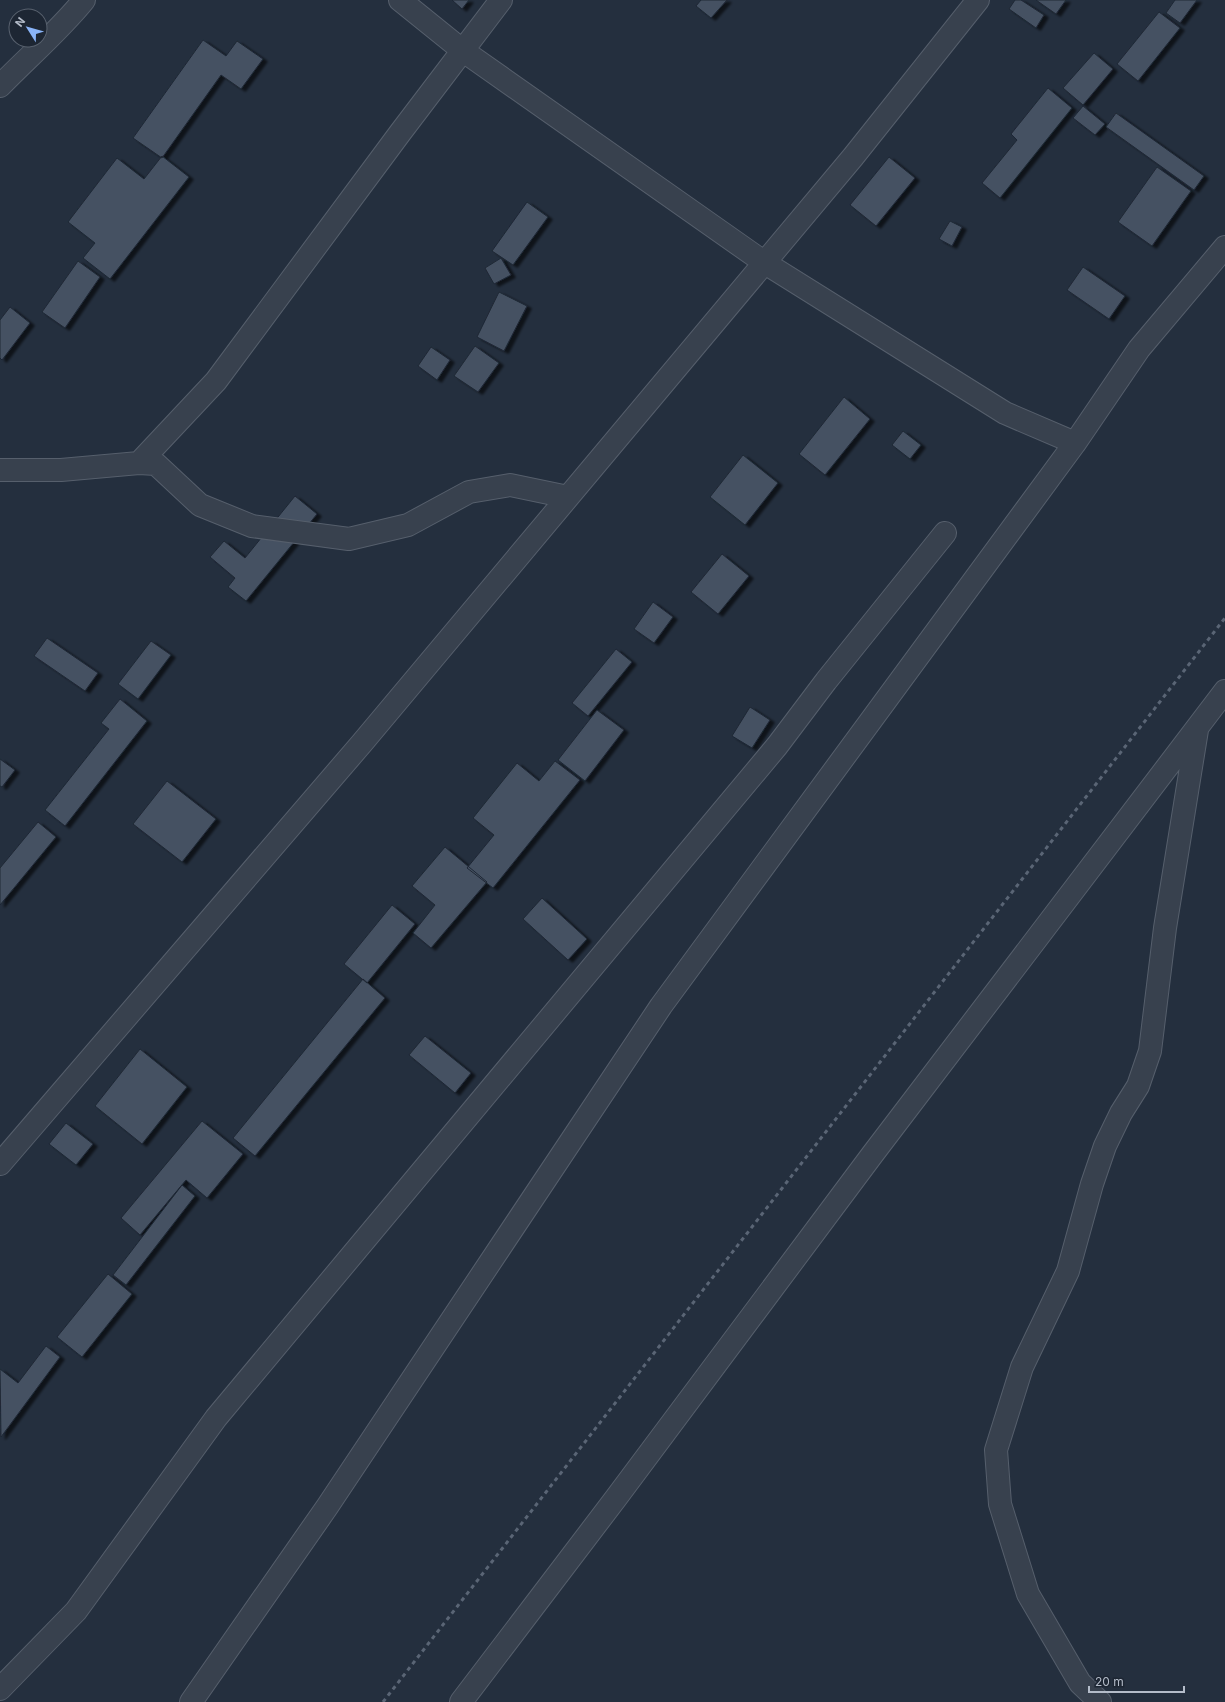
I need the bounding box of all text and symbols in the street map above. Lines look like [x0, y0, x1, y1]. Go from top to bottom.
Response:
north arrow [8, 8, 48, 48]
text: N [12, 14, 28, 30]
scale bar [1089, 1668, 1184, 1694]
text: 20 m [1095, 1674, 1124, 1689]

